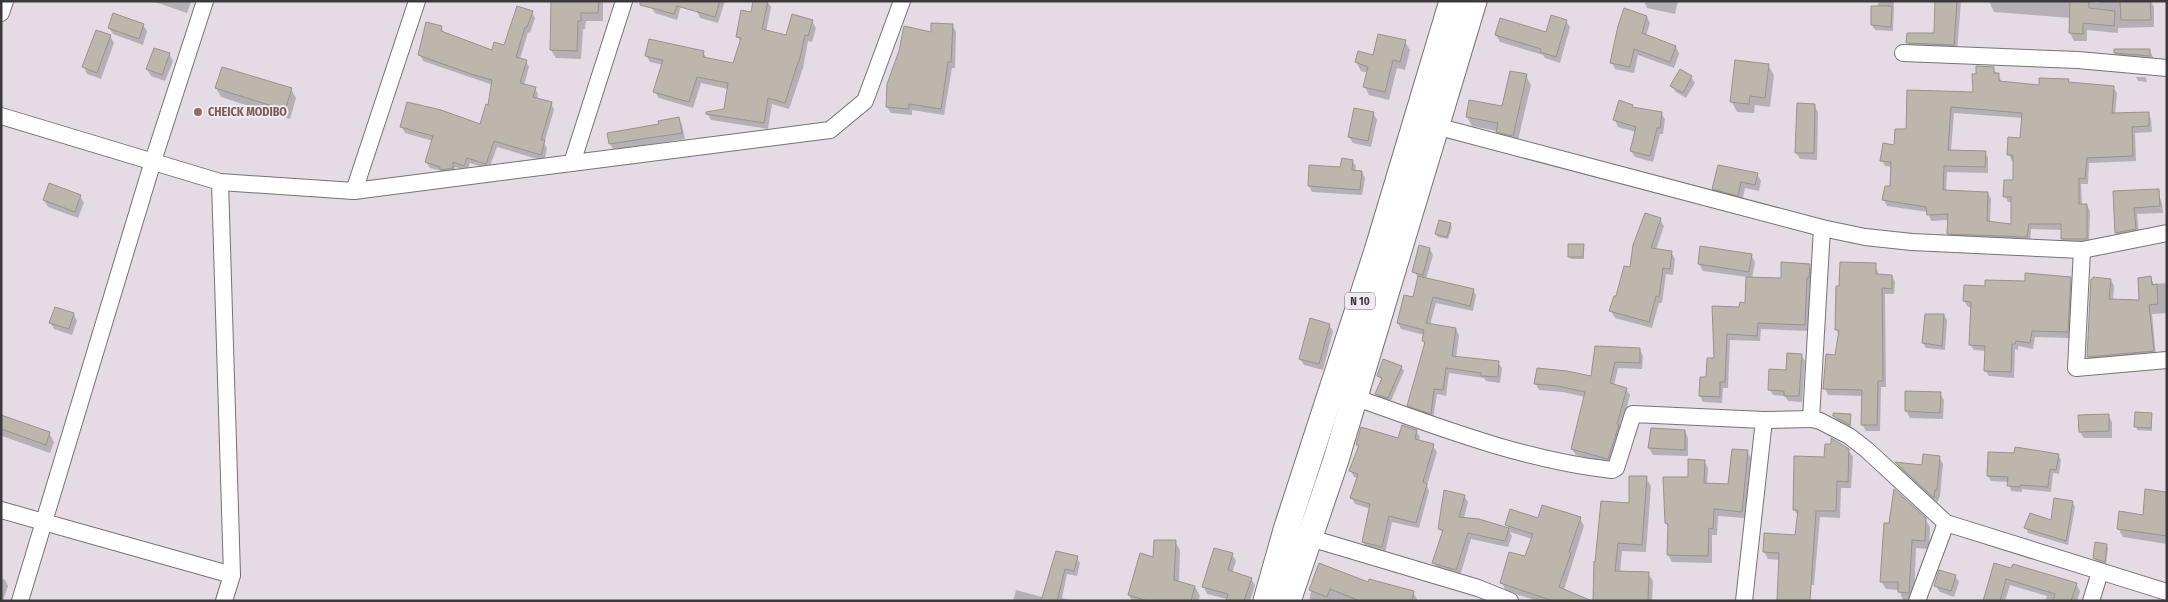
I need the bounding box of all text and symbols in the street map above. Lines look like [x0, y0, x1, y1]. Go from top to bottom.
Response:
place label: CHEICK MODIBO [208, 105, 287, 119]
marker: CHEICK MODIBO [192, 106, 204, 118]
road number: N 10 [1345, 292, 1375, 310]

